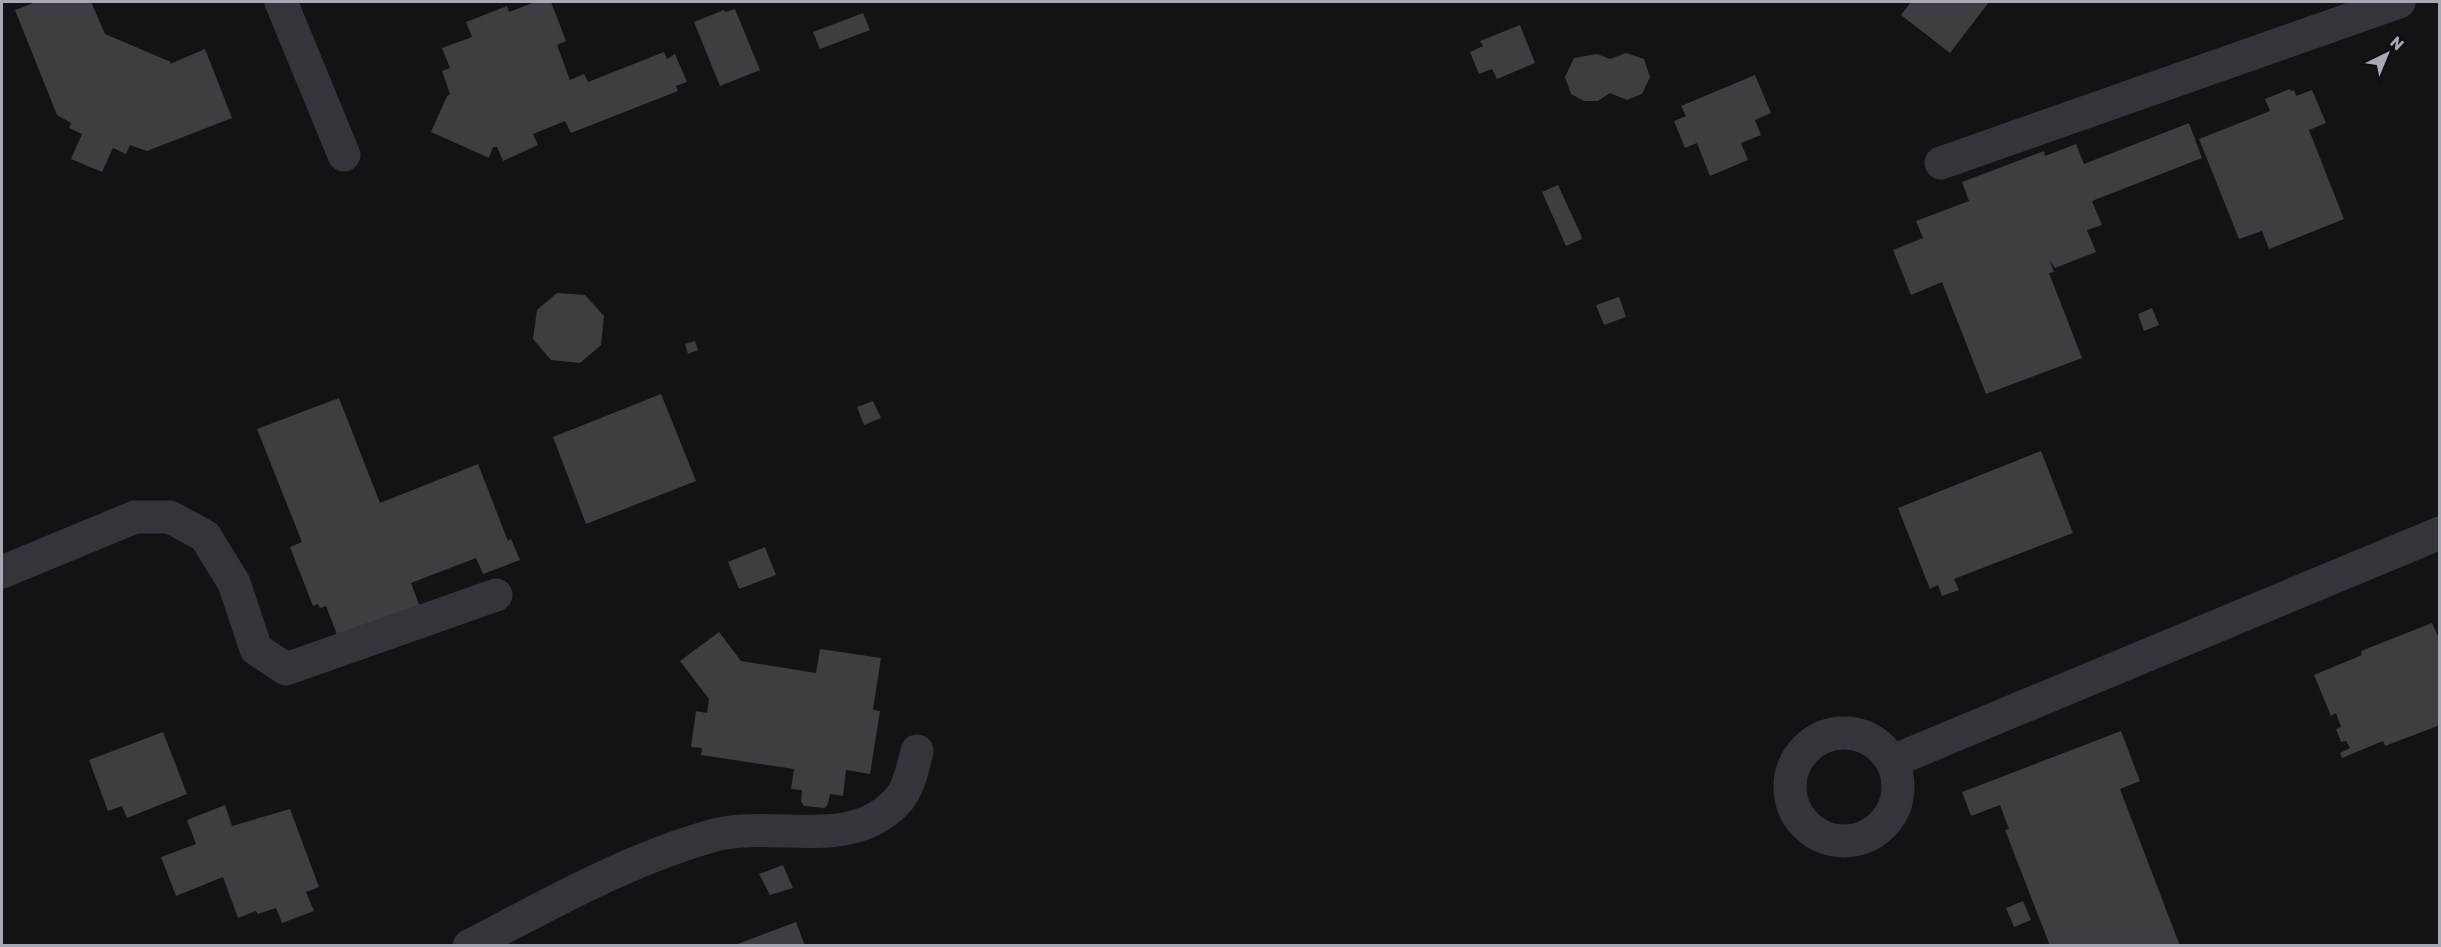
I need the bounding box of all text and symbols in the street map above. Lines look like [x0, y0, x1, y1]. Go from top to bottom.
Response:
north arrow [2357, 24, 2417, 84]
text: N [2386, 33, 2408, 54]

